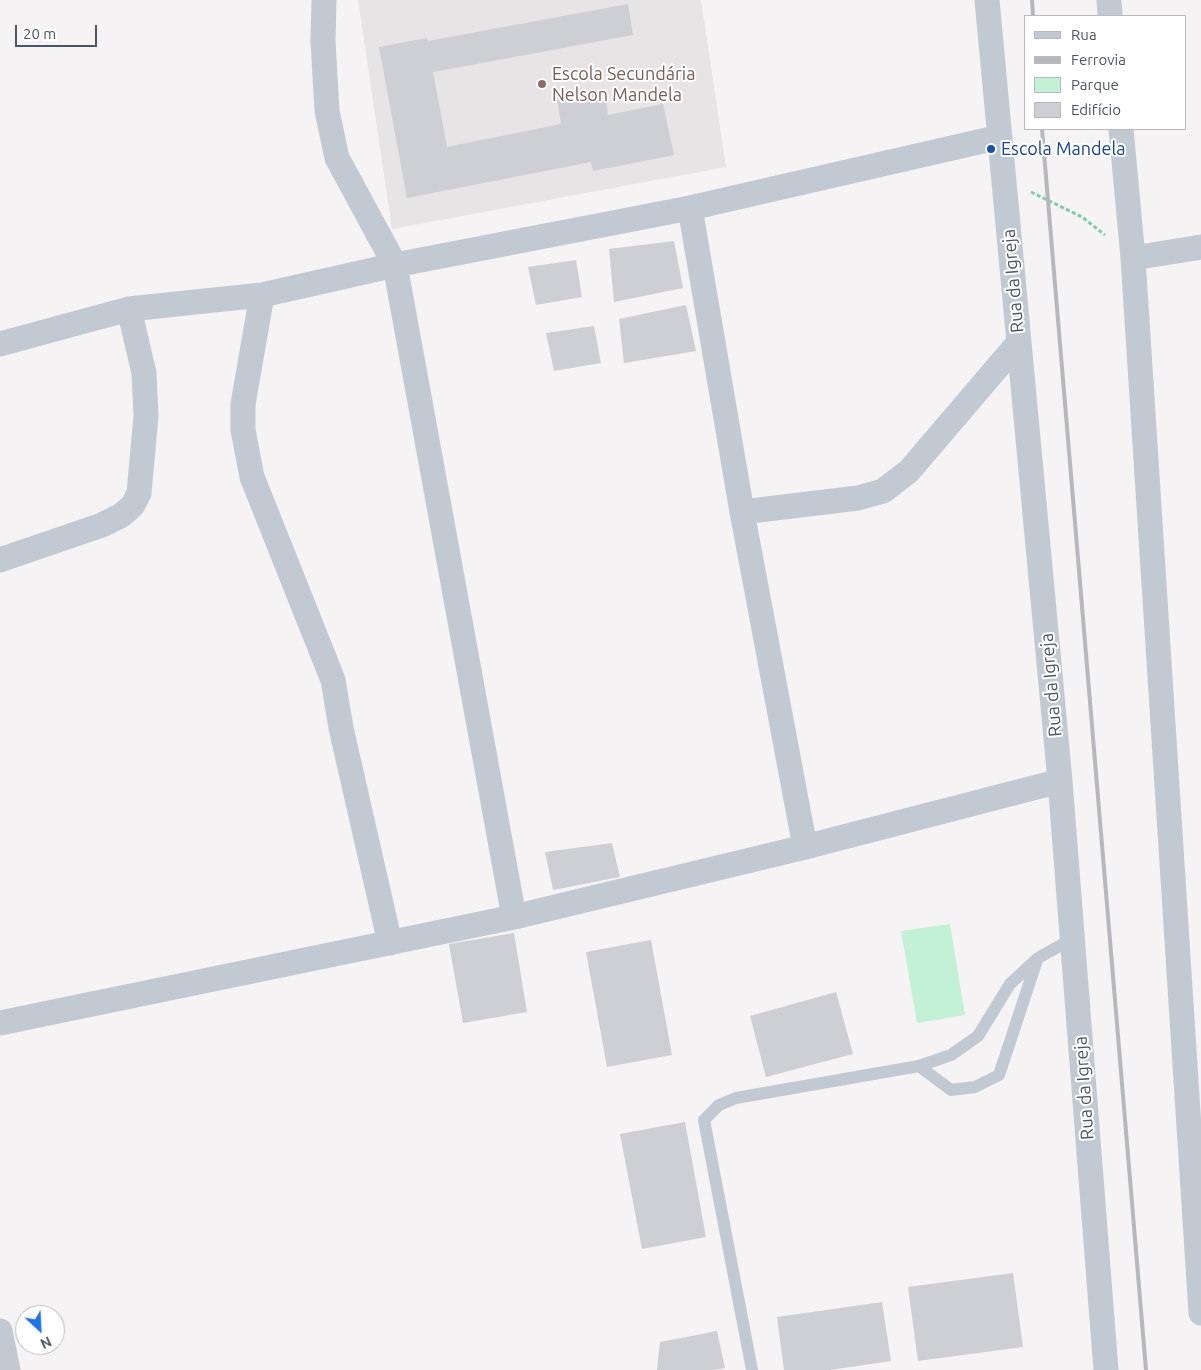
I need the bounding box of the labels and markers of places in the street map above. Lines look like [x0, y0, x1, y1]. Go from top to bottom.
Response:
place label: Escola Secundária Nelson Mandela [552, 63, 695, 106]
marker: Escola Secundária Nelson Mandela [536, 78, 548, 90]
place label: Escola Mandela [1001, 138, 1126, 160]
marker: Escola Mandela [985, 143, 997, 155]

